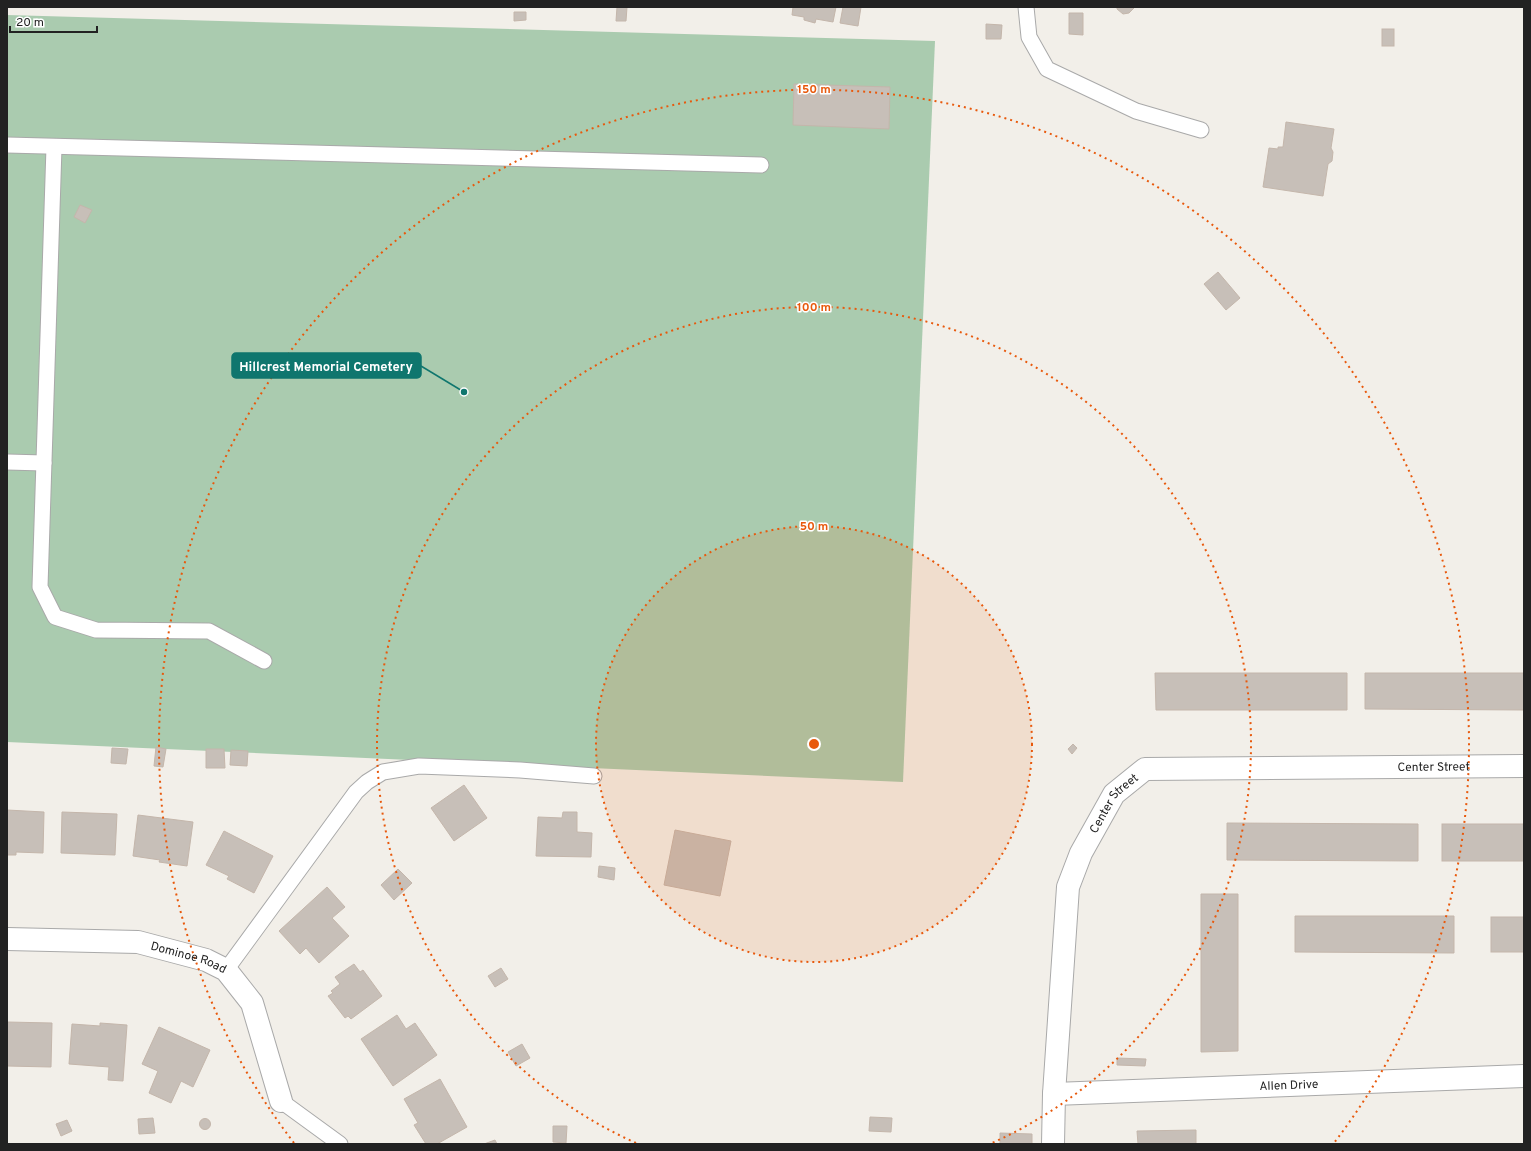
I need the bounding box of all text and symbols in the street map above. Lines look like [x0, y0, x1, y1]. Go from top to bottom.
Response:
scale bar [10, 8, 97, 34]
text: 20 m [16, 15, 44, 31]
text: 150 m [797, 82, 831, 98]
text: 100 m [797, 300, 831, 316]
callout: Hillcrest Memorial Cemetery [232, 353, 421, 378]
text: Hillcrest Memorial Cemetery [239, 360, 413, 376]
text: 50 m [800, 519, 828, 535]
centre of rings [807, 737, 821, 751]
street label: Center Street [1397, 759, 1470, 776]
street label: Center Street [1087, 770, 1142, 837]
street label: Dominoe Road [149, 939, 229, 978]
street label: Allen Drive [1259, 1077, 1319, 1095]

